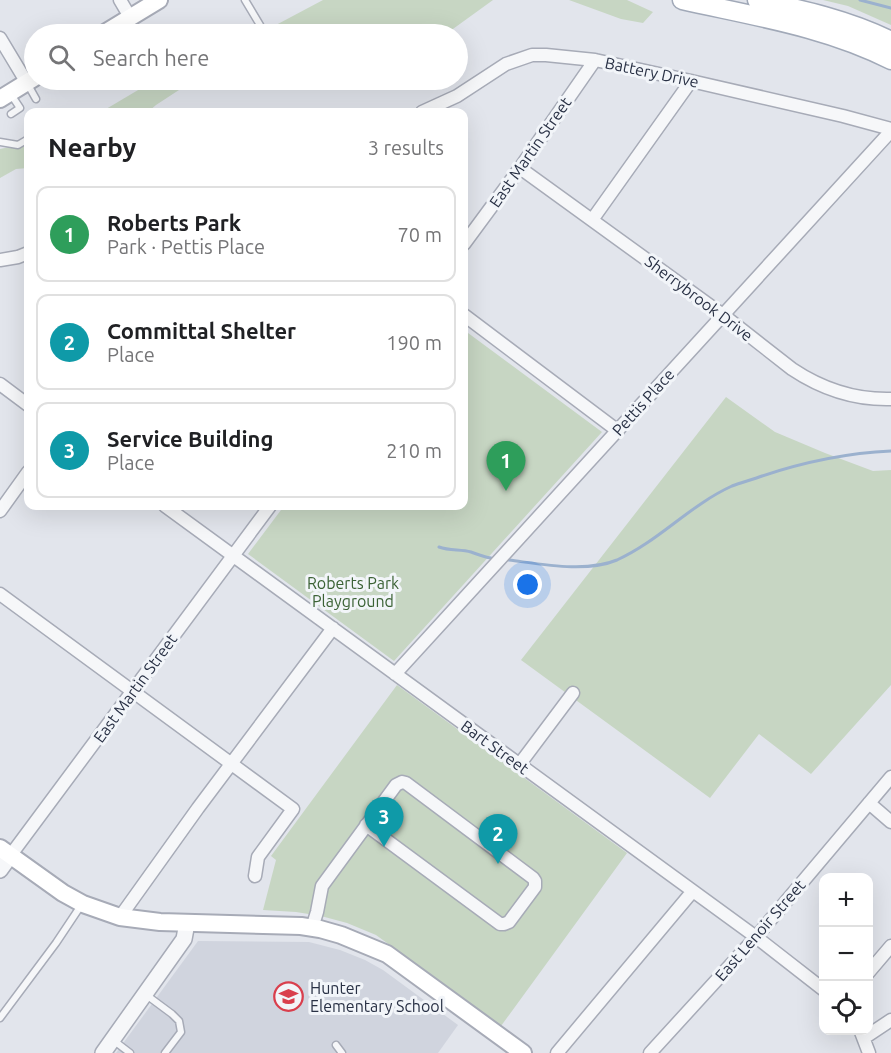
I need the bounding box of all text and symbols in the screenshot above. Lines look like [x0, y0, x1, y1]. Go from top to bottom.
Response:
search box [24, 24, 468, 90]
icon: search [45, 41, 78, 74]
text: Search here [93, 45, 209, 70]
street label: Battery Drive [603, 53, 701, 91]
street label: East Martin Street [485, 93, 575, 210]
text: Nearby [48, 133, 136, 162]
text: 3 results [368, 136, 444, 159]
text: Roberts Park [107, 210, 241, 235]
text: 1 [64, 223, 75, 246]
text: 70 m [398, 223, 442, 246]
text: Park · Pettis Place [107, 235, 265, 258]
street label: Sherrybrook Drive [642, 252, 756, 344]
text: Committal Shelter [107, 318, 296, 343]
text: 2 [64, 331, 75, 354]
text: 190 m [386, 331, 442, 354]
text: Place [107, 343, 155, 366]
street label: Pettis Place [608, 365, 678, 439]
text: Service Building [107, 426, 273, 451]
text: 3 [64, 439, 75, 462]
text: 210 m [386, 439, 442, 462]
pin: 1 [486, 442, 526, 491]
text: Place [107, 451, 155, 474]
your location [513, 570, 542, 599]
park label: Roberts Park Playground [307, 574, 399, 610]
street label: East Martin Street [90, 630, 181, 746]
street label: Bart Street [458, 716, 533, 778]
pin: 3 [364, 798, 404, 847]
pin: 2 [478, 814, 518, 864]
map controls [819, 873, 873, 1035]
button: + [819, 873, 873, 927]
street label: East Lenoir Street [711, 875, 809, 984]
button: − [819, 927, 873, 981]
place label: Hunter Elementary School [310, 979, 444, 1015]
school or university icon: Hunter Elementary School [273, 981, 305, 1013]
button: locate [819, 981, 873, 1035]

